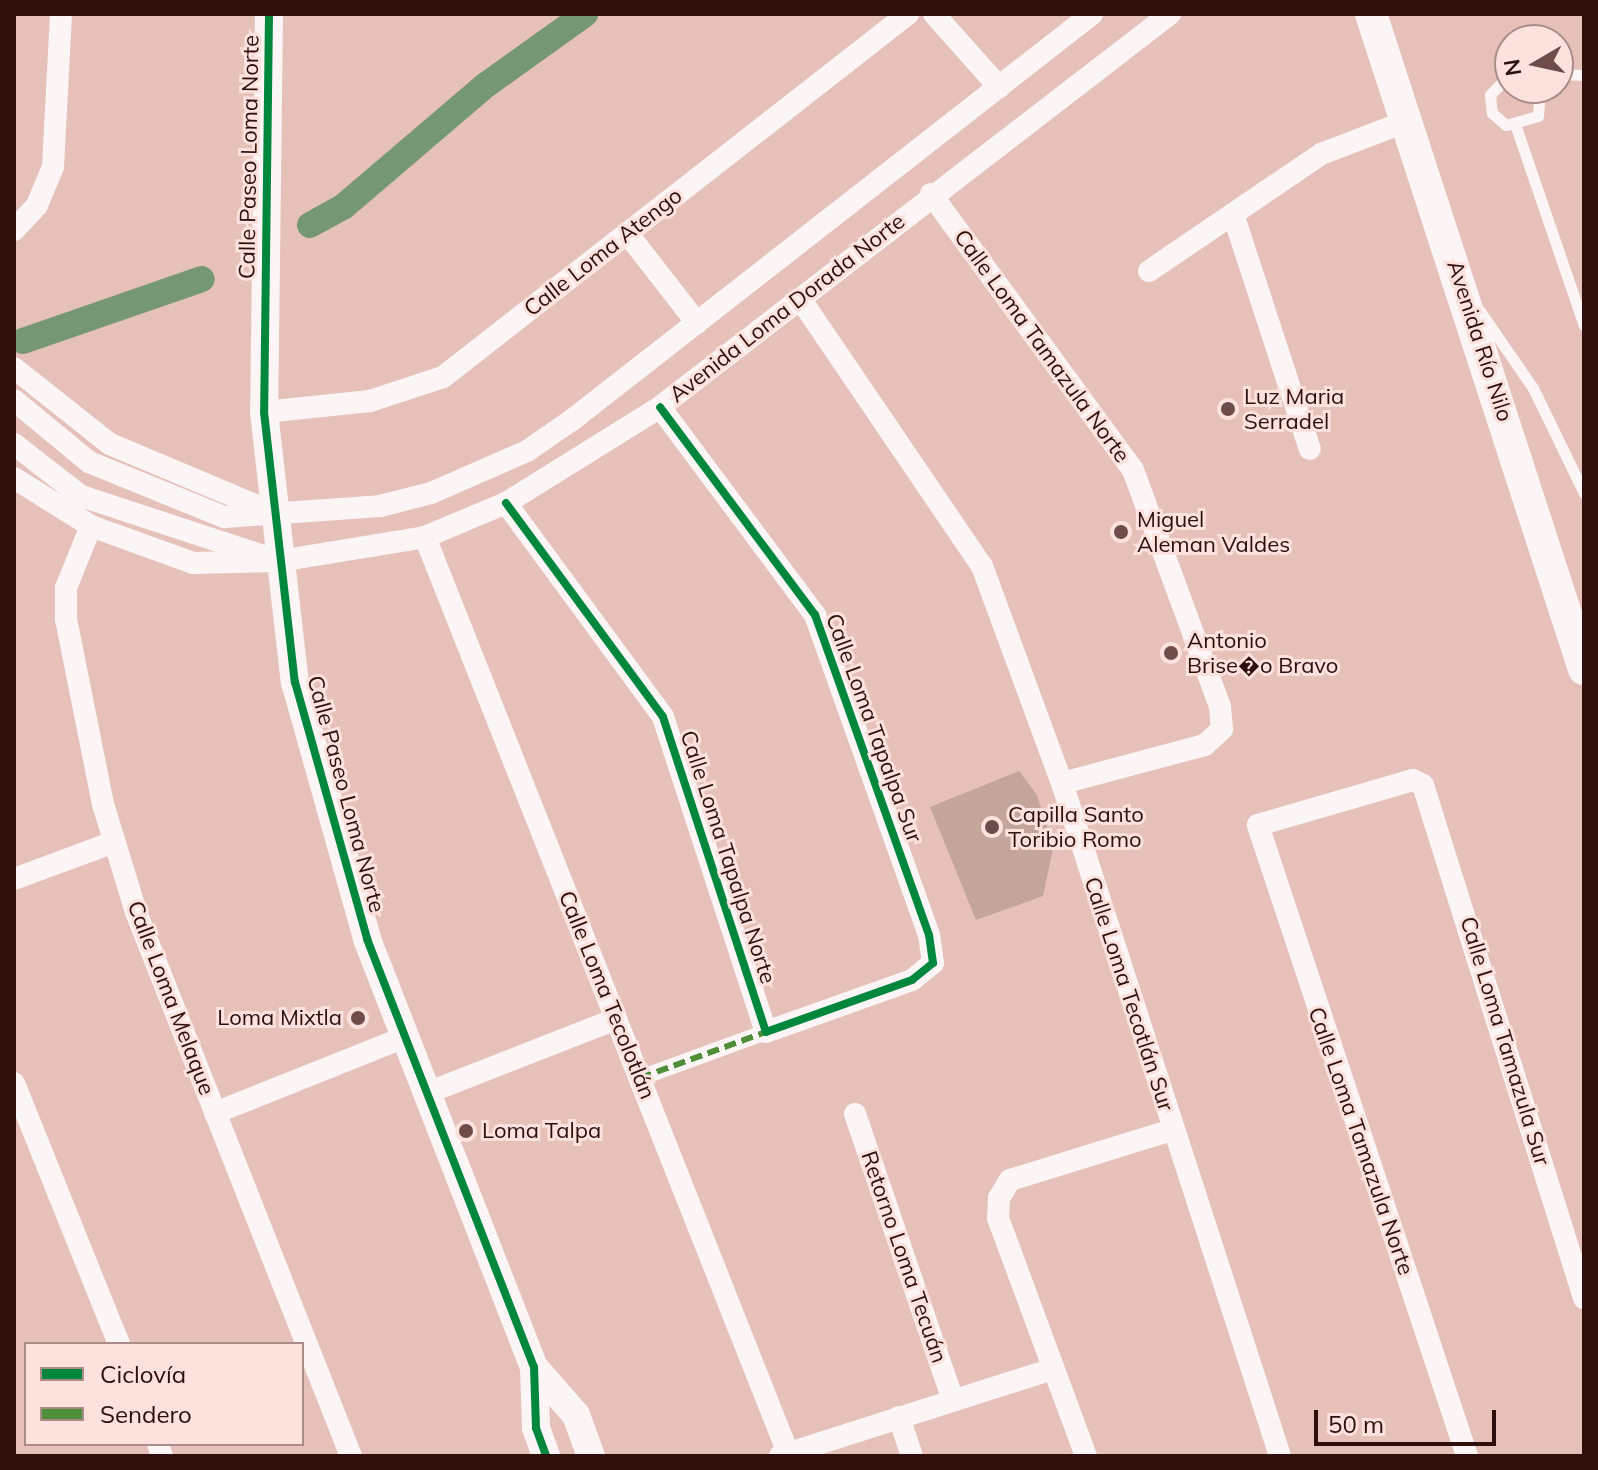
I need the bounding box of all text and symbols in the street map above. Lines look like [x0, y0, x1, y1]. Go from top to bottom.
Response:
north arrow [1494, 24, 1574, 104]
street label: Calle Paseo Loma Norte [234, 35, 264, 279]
text: N [1497, 57, 1527, 78]
street label: Calle Loma Atengo [519, 182, 687, 322]
street label: Avenida Loma Dorada Norte [664, 208, 910, 408]
street label: Calle Loma Tamazula Norte [949, 224, 1135, 468]
street label: Avenida Río Nilo [1442, 257, 1518, 425]
place label: Luz Maria Serradel [1244, 383, 1344, 434]
marker: Luz Maria Serradel [1219, 400, 1237, 418]
place label: Miguel Aleman Valdes [1137, 506, 1290, 558]
marker: Miguel Aleman Valdes [1112, 523, 1130, 541]
street label: Calle Loma Tapalpa Sur [820, 610, 928, 846]
place label: Antonio Brise�o Bravo [1187, 627, 1338, 678]
marker: Antonio Brise�o Bravo [1162, 644, 1180, 662]
street label: Calle Paseo Loma Norte [302, 673, 390, 915]
street label: Calle Loma Tapalpa Norte [675, 727, 781, 987]
place label: Capilla Santo Toribio Romo [1008, 801, 1144, 852]
marker: Capilla Santo Toribio Romo [983, 818, 1001, 836]
street label: Calle Loma Tecotlán Sur [1079, 874, 1179, 1114]
street label: Calle Loma Tecolotlán [553, 887, 661, 1103]
street label: Calle Loma Melaque [122, 897, 220, 1099]
street label: Calle Loma Tamazula Sur [1455, 913, 1555, 1169]
street label: Calle Loma Tamazula Norte [1303, 1004, 1419, 1278]
place label: Loma Mixtla [217, 1005, 342, 1031]
marker: Loma Mixtla [349, 1009, 367, 1027]
place label: Loma Talpa [482, 1118, 601, 1144]
marker: Loma Talpa [457, 1122, 475, 1140]
street label: Retorno Loma Tecuán [855, 1148, 953, 1366]
legend [24, 1342, 304, 1446]
text: Ciclovía [100, 1359, 186, 1389]
scale bar [1318, 1394, 1500, 1444]
text: Sendero [100, 1399, 192, 1429]
text: 50 m [1328, 1409, 1384, 1439]

